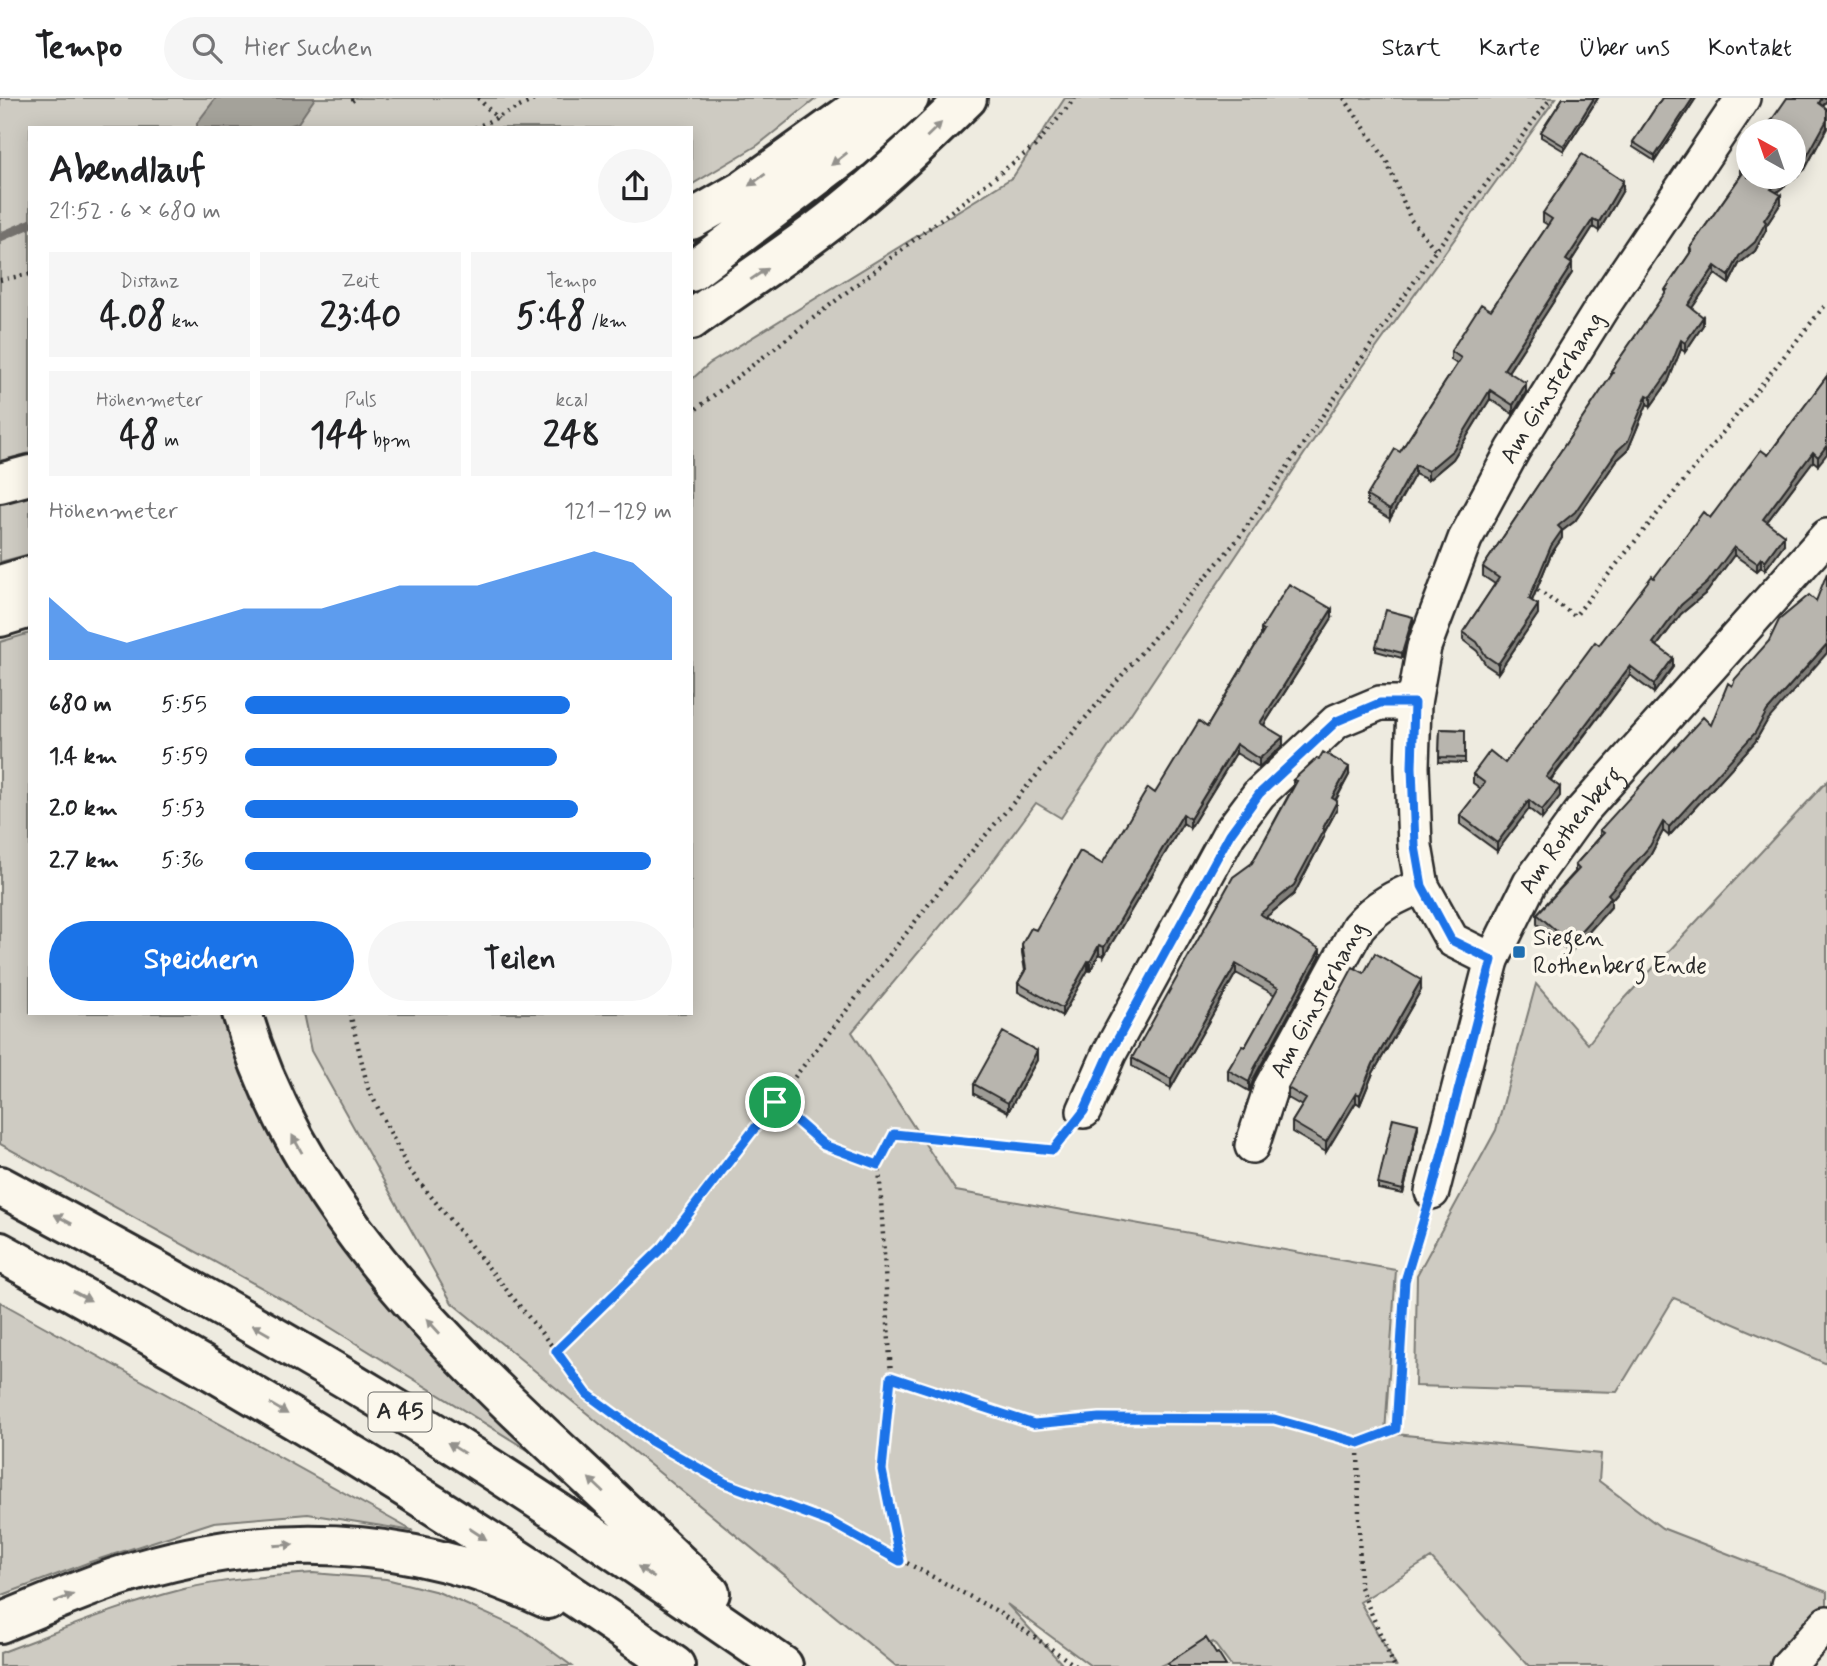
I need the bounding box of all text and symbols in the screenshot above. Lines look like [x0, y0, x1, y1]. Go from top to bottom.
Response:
search box [164, 17, 654, 80]
text: Tempo [35, 26, 122, 70]
icon: search [188, 29, 226, 67]
text: Hier suchen [244, 31, 373, 65]
text: Start [1381, 33, 1441, 64]
text: Karte [1479, 33, 1540, 64]
text: Über uns [1578, 33, 1670, 64]
text: Kontakt [1708, 33, 1792, 64]
north arrow [1736, 119, 1806, 189]
map controls [1736, 119, 1806, 189]
one-way arrow [926, 121, 943, 138]
text: Abendlauf [49, 146, 206, 195]
button: share [598, 149, 672, 223]
one-way arrow [830, 151, 848, 165]
one-way arrow [748, 173, 766, 187]
text: 21:52 · 6 × 680 m [49, 197, 221, 227]
one-way arrow [750, 267, 768, 281]
text: Distanz [120, 269, 179, 294]
text: Zeit [341, 269, 380, 294]
text: Tempo [546, 269, 597, 294]
text: 4.08 [100, 294, 166, 340]
text: 23:40 [320, 294, 401, 340]
text: 5:48 [516, 294, 586, 340]
street label: Am Ginsterhang [1493, 306, 1611, 469]
text: km [166, 309, 199, 334]
text: /km [586, 309, 627, 334]
text: Höhenmeter [96, 388, 203, 413]
text: Puls [344, 388, 377, 413]
text: kcal [556, 388, 587, 413]
text: 48 [120, 413, 159, 459]
text: 144 [310, 413, 368, 459]
text: 248 [543, 413, 600, 459]
text: m [159, 428, 179, 453]
text: bpm [368, 428, 411, 453]
text: Höhenmeter [49, 497, 178, 527]
text: 121–129 m [564, 497, 672, 527]
text: 680 m [49, 690, 112, 720]
text: 5:55 [161, 690, 207, 720]
text: 1.4 km [49, 742, 117, 772]
text: 5:59 [161, 742, 208, 772]
street label: Am Rothenberg [1512, 760, 1632, 899]
text: 2.0 km [49, 794, 118, 824]
text: 5:53 [161, 794, 204, 824]
text: 2.7 km [49, 846, 119, 876]
text: 5:36 [161, 846, 204, 876]
street label: Am Ginsterhang [1263, 916, 1373, 1084]
button: Speichern [49, 921, 354, 1001]
button: Teilen [368, 921, 672, 1001]
place label: Siegen Rothenberg Ende [1533, 923, 1707, 985]
marker: Siegen Rothenberg Ende [1511, 944, 1527, 960]
pin [745, 1072, 805, 1132]
icon: arrive [756, 1083, 794, 1121]
one-way arrow [292, 1134, 303, 1154]
one-way arrow [53, 1213, 72, 1225]
one-way arrow [72, 1290, 91, 1302]
one-way arrow [425, 1317, 441, 1335]
one-way arrow [252, 1324, 271, 1336]
road number: A 45 [368, 1392, 432, 1432]
one-way arrow [269, 1403, 288, 1416]
one-way arrow [446, 1441, 466, 1454]
one-way arrow [587, 1477, 605, 1493]
one-way arrow [469, 1527, 488, 1540]
one-way arrow [273, 1539, 295, 1550]
one-way arrow [637, 1566, 656, 1579]
one-way arrow [53, 1592, 74, 1603]

